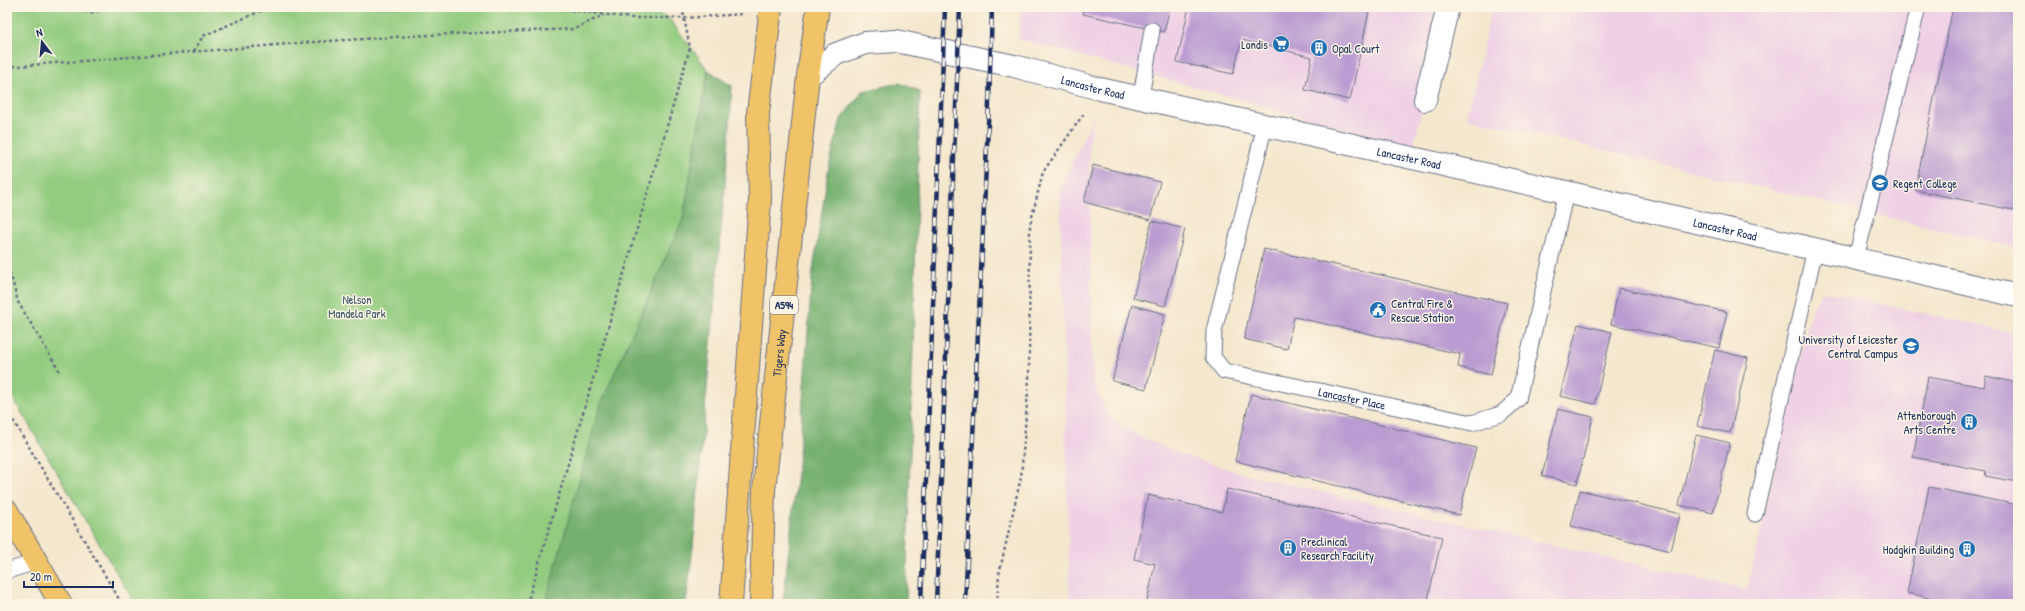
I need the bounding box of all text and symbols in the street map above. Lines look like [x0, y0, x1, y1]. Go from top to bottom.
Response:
north arrow [22, 22, 62, 62]
text: N [34, 25, 44, 40]
supermarket icon: Londis [1271, 34, 1291, 54]
place label: Londis [1241, 36, 1268, 53]
building icon: Opal Court [1309, 38, 1329, 58]
place label: Opal Court [1332, 40, 1380, 57]
street label: Lancaster Road [1059, 71, 1127, 103]
street label: Lancaster Road [1376, 142, 1443, 173]
school or university icon: Regent College [1870, 173, 1890, 193]
place label: Regent College [1893, 175, 1957, 192]
street label: Lancaster Road [1692, 213, 1759, 244]
park label: Nelson Mandela Park [328, 291, 386, 322]
place label: Central Fire & Rescue Station [1391, 295, 1454, 326]
road number: A594 [770, 296, 798, 314]
public building icon: Central Fire & Rescue Station [1368, 300, 1388, 320]
street label: Tigers Way [768, 328, 790, 377]
place label: University of Leicester Central Campus [1798, 331, 1898, 362]
school or university icon: University of Leicester Central Campus [1901, 336, 1921, 356]
street label: Lancaster Place [1317, 383, 1387, 413]
place label: Attenborough Arts Centre [1897, 407, 1956, 438]
building icon: Attenborough Arts Centre [1959, 412, 1979, 432]
place label: Preclinical Research Facility [1301, 533, 1374, 564]
building icon: Preclinical Research Facility [1278, 538, 1298, 558]
building icon: Hodgkin Building [1957, 539, 1977, 559]
place label: Hodgkin Building [1883, 541, 1954, 558]
scale bar [24, 563, 113, 589]
text: 20 m [30, 568, 52, 585]

